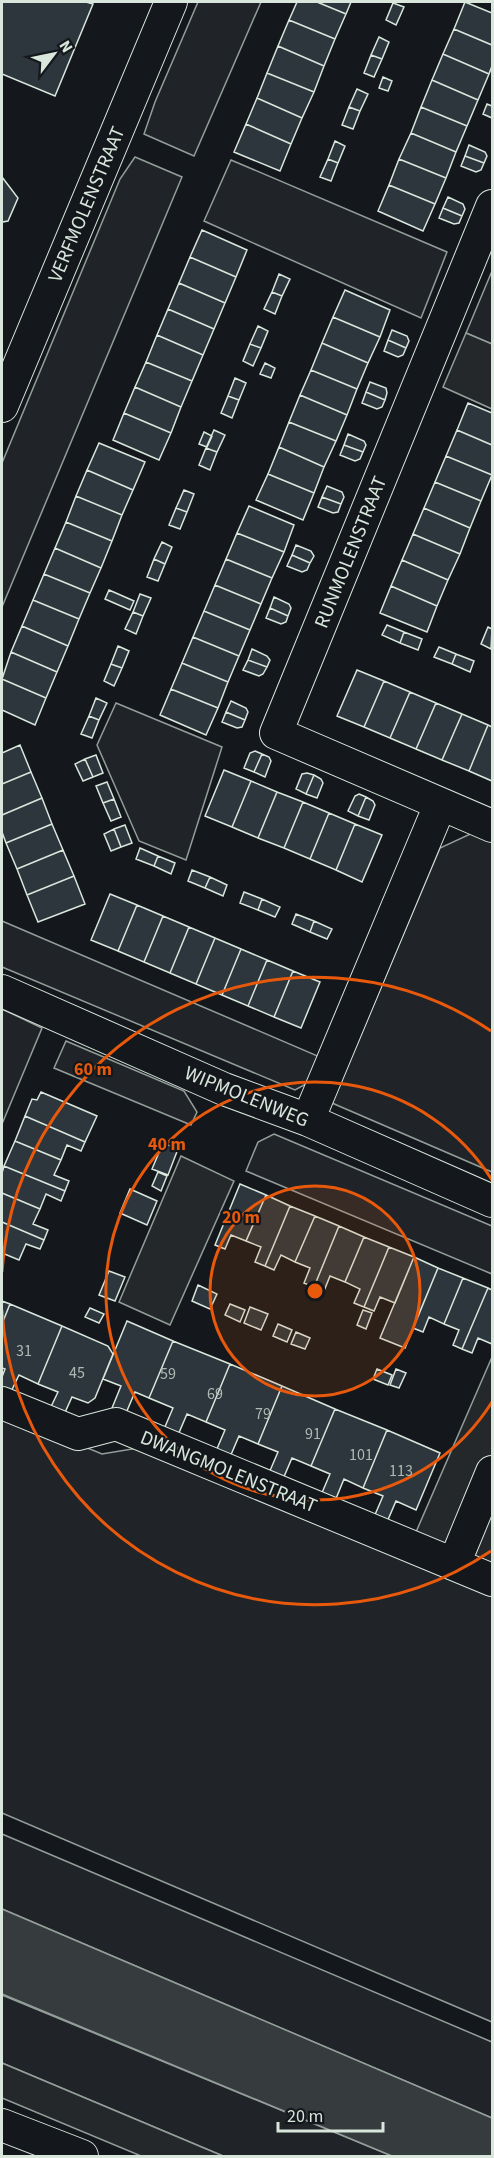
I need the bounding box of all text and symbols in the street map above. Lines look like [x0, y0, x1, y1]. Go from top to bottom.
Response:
north arrow [24, 24, 84, 84]
text: N [54, 36, 78, 57]
street label: VERFMOLENSTRAAT [41, 122, 132, 287]
street label: RUNMOLENSTRAAT [308, 472, 394, 633]
text: 60 m [74, 1057, 112, 1082]
street label: WIPMOLENWEG [180, 1059, 313, 1135]
text: 40 m [148, 1132, 186, 1157]
text: 20 m [222, 1205, 260, 1230]
centre of rings [305, 1281, 325, 1301]
house number: 31 [16, 1340, 32, 1362]
house number: 45 [69, 1362, 85, 1384]
house number: 59 [160, 1363, 176, 1385]
house number: 69 [207, 1383, 223, 1405]
house number: 79 [255, 1403, 271, 1425]
house number: 91 [305, 1423, 321, 1445]
street label: DWANGMOLENSTRAAT [136, 1424, 322, 1520]
house number: 101 [349, 1444, 373, 1466]
house number: 113 [389, 1460, 413, 1482]
scale bar [278, 2095, 383, 2133]
text: 20 m [287, 2104, 323, 2129]

